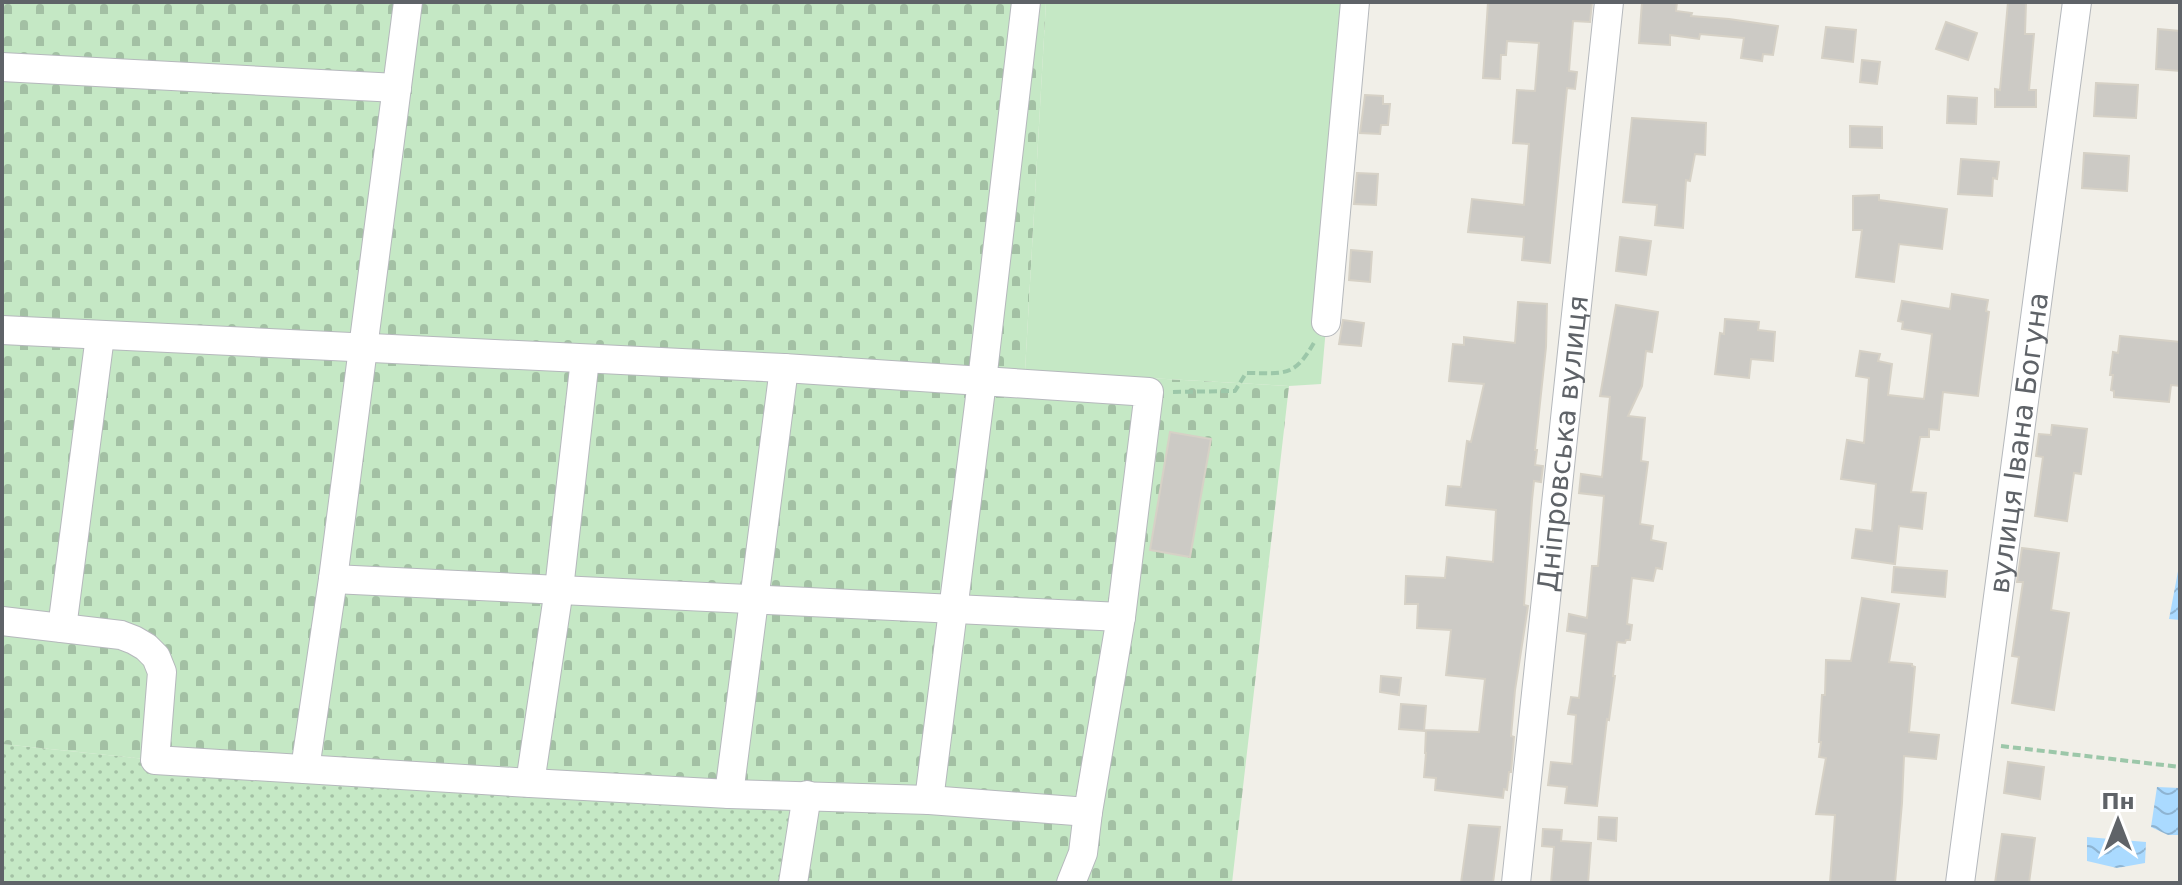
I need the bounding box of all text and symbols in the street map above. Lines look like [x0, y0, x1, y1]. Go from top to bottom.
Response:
street label: вулиця Івана Богуна [1982, 290, 2055, 595]
street label: Дніпровська вулиця [1530, 294, 1594, 593]
north arrow [2078, 781, 2158, 861]
text: Пн [2101, 789, 2135, 814]

